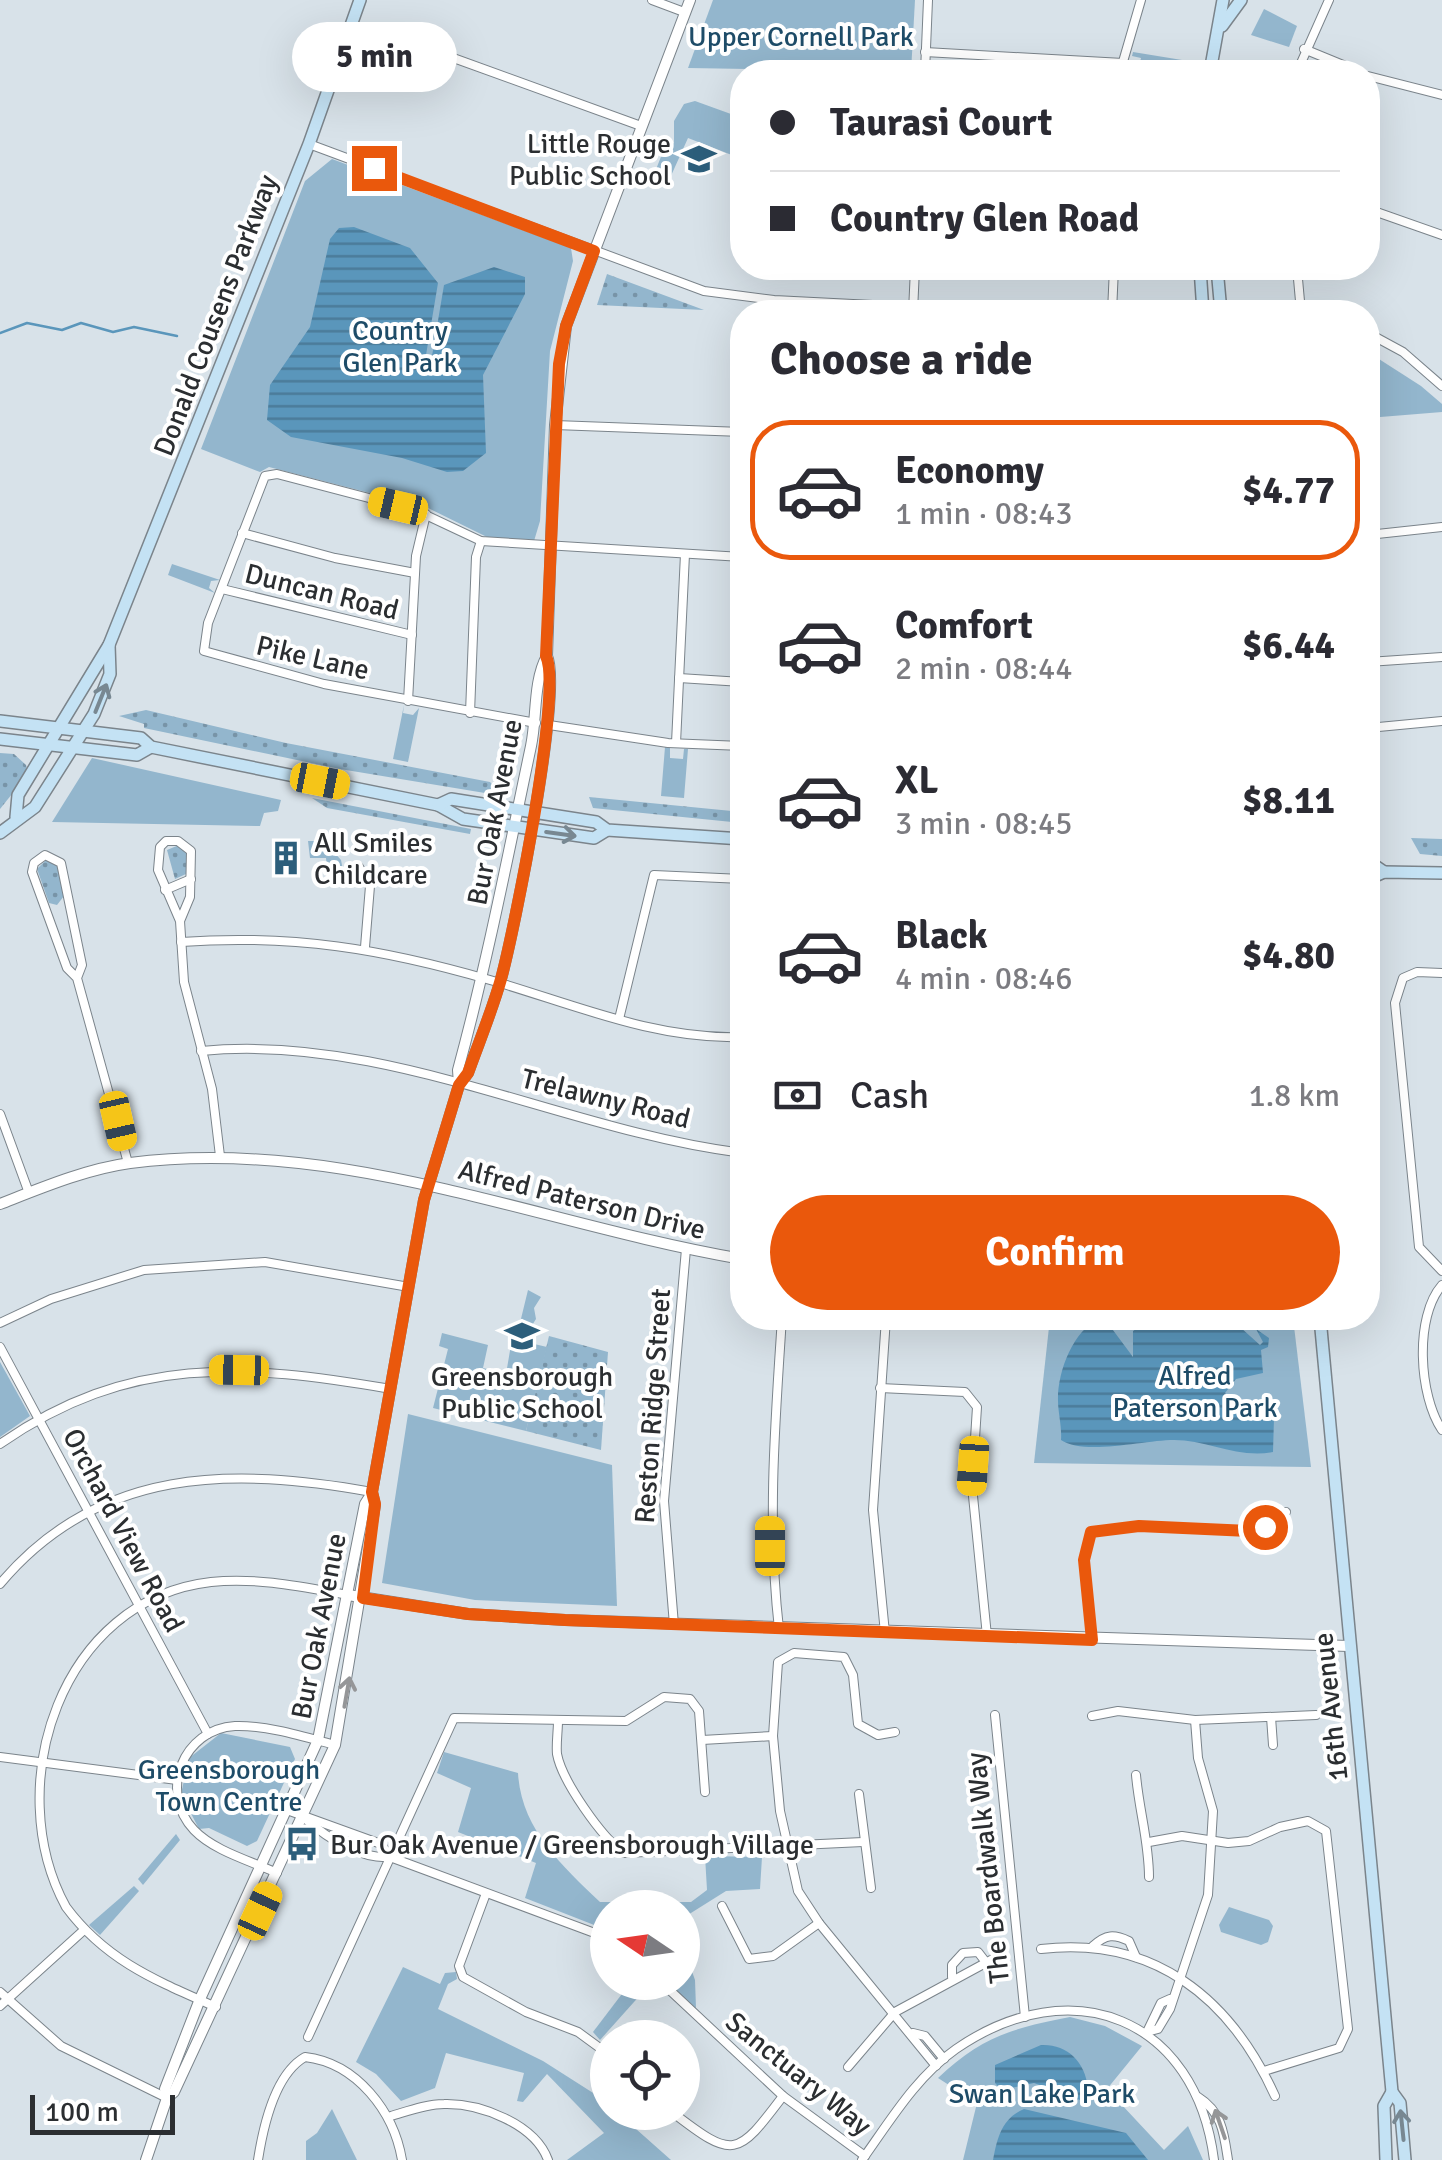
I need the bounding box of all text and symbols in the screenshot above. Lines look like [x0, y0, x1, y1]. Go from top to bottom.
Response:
park label: Upper Cornell Park [688, 20, 914, 54]
callout: 5 min [292, 23, 456, 93]
text: 5 min [336, 37, 413, 76]
text: Taurasi Court [830, 99, 1052, 146]
place label: Little Rouge Public School [509, 127, 671, 193]
school or university icon: Little Rouge Public School [680, 140, 718, 178]
route end [352, 146, 397, 191]
street label: Donald Cousens Parkway [147, 170, 285, 461]
text: Country Glen Road [830, 195, 1139, 242]
park label: Country Glen Park [342, 314, 458, 380]
text: Choose a ride [770, 332, 1033, 387]
icon: car [775, 445, 865, 535]
text: Economy [895, 447, 1044, 494]
text: $4.77 [1242, 467, 1335, 514]
car [365, 485, 431, 527]
text: 1 min · 08:43 [895, 494, 1073, 533]
street label: Duncan Road [241, 556, 402, 628]
icon: car [775, 600, 865, 690]
text: Comfort [895, 602, 1033, 649]
text: $6.44 [1242, 622, 1335, 669]
street label: Pike Lane [253, 628, 373, 687]
text: 2 min · 08:44 [895, 649, 1073, 688]
one-way arrow [93, 683, 111, 714]
street label: Bur Oak Avenue [460, 716, 530, 908]
icon: car [775, 755, 865, 845]
text: XL [895, 757, 938, 804]
car [288, 761, 352, 801]
text: $8.11 [1242, 777, 1335, 824]
text: 3 min · 08:45 [895, 804, 1073, 843]
one-way arrow [545, 825, 577, 843]
place label: All Smiles Childcare [314, 826, 433, 892]
building icon: All Smiles Childcare [267, 839, 305, 877]
icon: car [775, 910, 865, 1000]
text: Black [895, 912, 988, 959]
text: $4.80 [1242, 932, 1335, 979]
text: 4 min · 08:46 [895, 959, 1073, 998]
street label: Trelawny Road [518, 1062, 694, 1136]
icon: cash [770, 1068, 825, 1123]
text: Cash [850, 1072, 929, 1119]
text: 1.8 km [1248, 1076, 1340, 1115]
car [97, 1088, 139, 1154]
street label: Alfred Paterson Drive [455, 1153, 709, 1247]
button: Confirm [770, 1195, 1340, 1310]
street label: Reston Ridge Street [628, 1287, 678, 1525]
school or university icon: Greensborough Public School [503, 1317, 541, 1355]
car [209, 1354, 269, 1386]
park label: Alfred Paterson Park [1112, 1359, 1278, 1425]
place label: Greensborough Public School [431, 1360, 613, 1426]
street label: Orchard View Road [55, 1423, 191, 1638]
car [956, 1435, 990, 1497]
route start [1243, 1505, 1288, 1550]
car [755, 1516, 785, 1576]
street label: Bur Oak Avenue [284, 1530, 354, 1722]
street label: 16th Avenue [1306, 1631, 1356, 1783]
one-way arrow [338, 1676, 357, 1708]
street label: The Boardwalk Way [959, 1751, 1017, 1985]
park label: Greensborough Town Centre [138, 1753, 320, 1819]
bus stop icon: Bur Oak Avenue / Greensborough Village [283, 1825, 321, 1863]
place label: Bur Oak Avenue / Greensborough Village [330, 1828, 814, 1862]
car [234, 1877, 286, 1945]
north arrow [590, 1890, 700, 2000]
map controls [590, 1890, 700, 2130]
street label: Sanctuary Way [719, 2005, 878, 2143]
button: locate [590, 2020, 700, 2130]
park label: Swan Lake Park [949, 2077, 1135, 2111]
scale bar [30, 2090, 175, 2134]
text: 100 m [45, 2095, 119, 2129]
one-way arrow [1209, 2109, 1227, 2141]
one-way arrow [1392, 2109, 1411, 2142]

